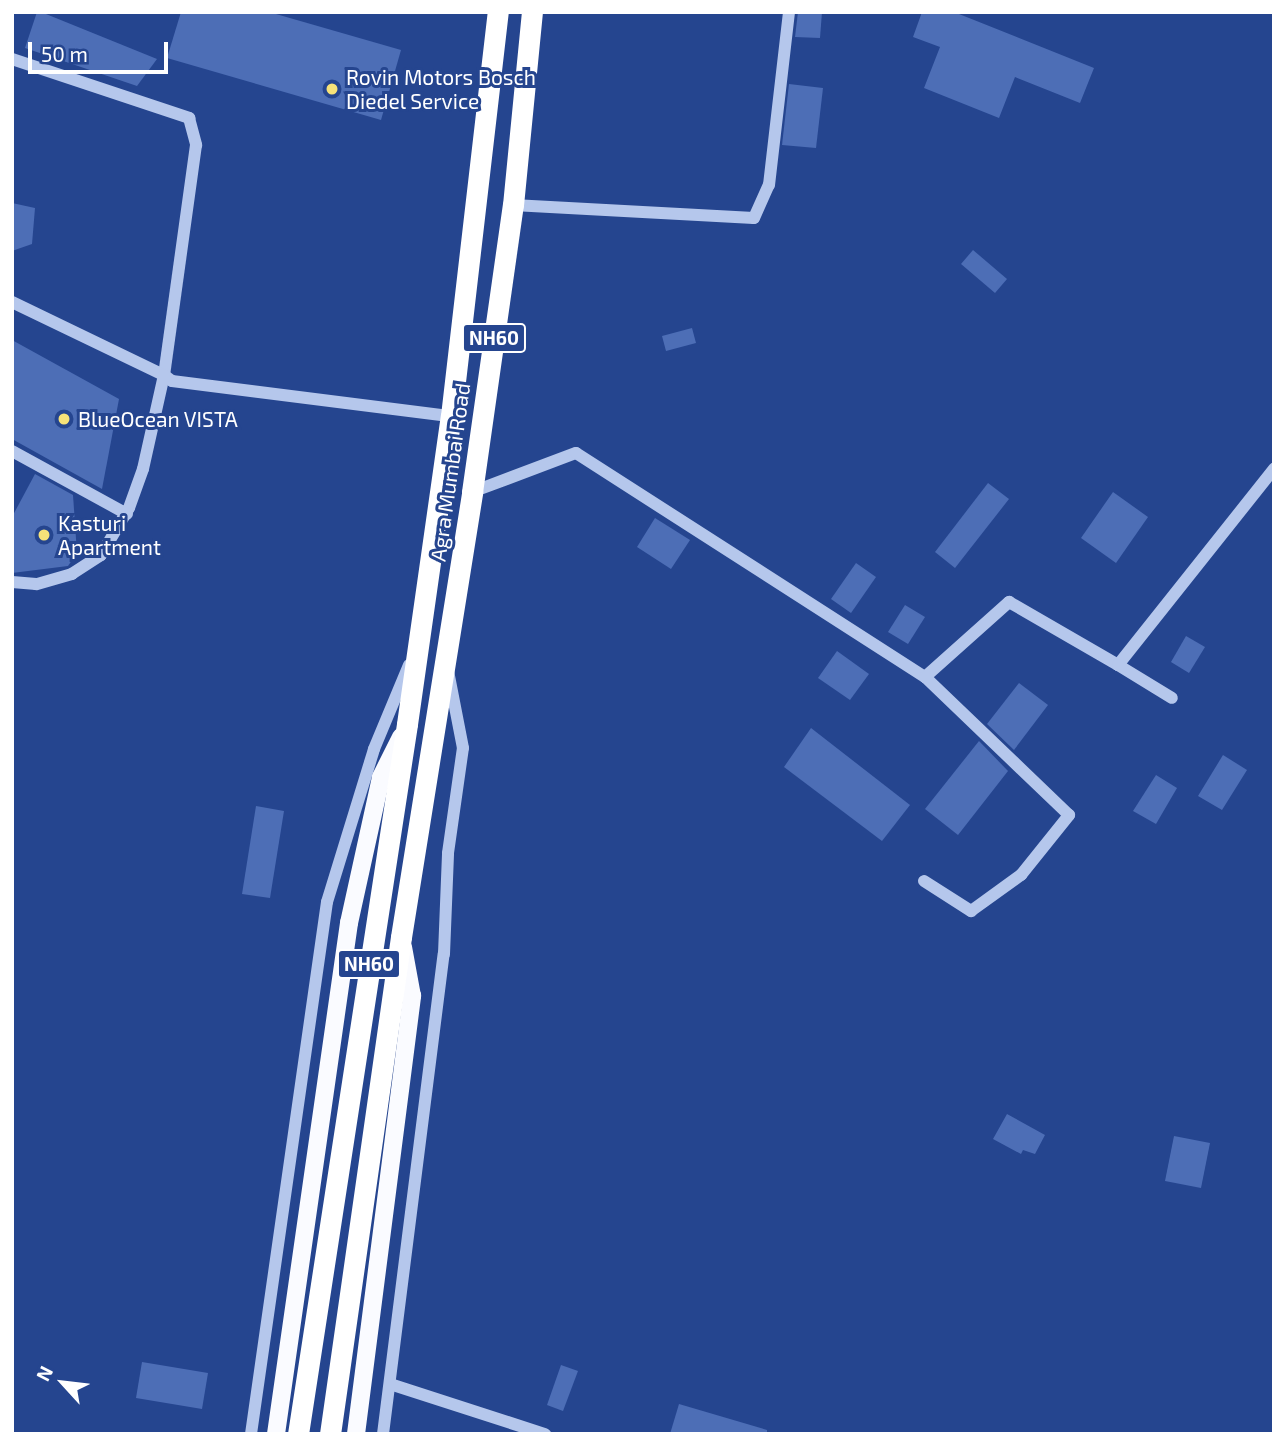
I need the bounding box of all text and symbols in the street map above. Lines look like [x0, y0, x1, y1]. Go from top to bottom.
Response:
scale bar [32, 28, 172, 72]
text: 50 m [41, 41, 88, 66]
place label: Rovin Motors Bosch Diedel Service [346, 64, 536, 114]
marker: Rovin Motors Bosch Diedel Service [324, 81, 340, 97]
road number: NH60 [461, 322, 527, 354]
street label: Agra Mumbai Road [425, 381, 475, 563]
place label: BlueOcean VISTA [78, 406, 238, 432]
marker: BlueOcean VISTA [56, 411, 72, 427]
place label: Kasturi Apartment [58, 510, 161, 560]
marker: Kasturi Apartment [36, 527, 52, 543]
road number: NH60 [336, 948, 402, 980]
north arrow [28, 1348, 98, 1418]
text: N [30, 1362, 57, 1385]

